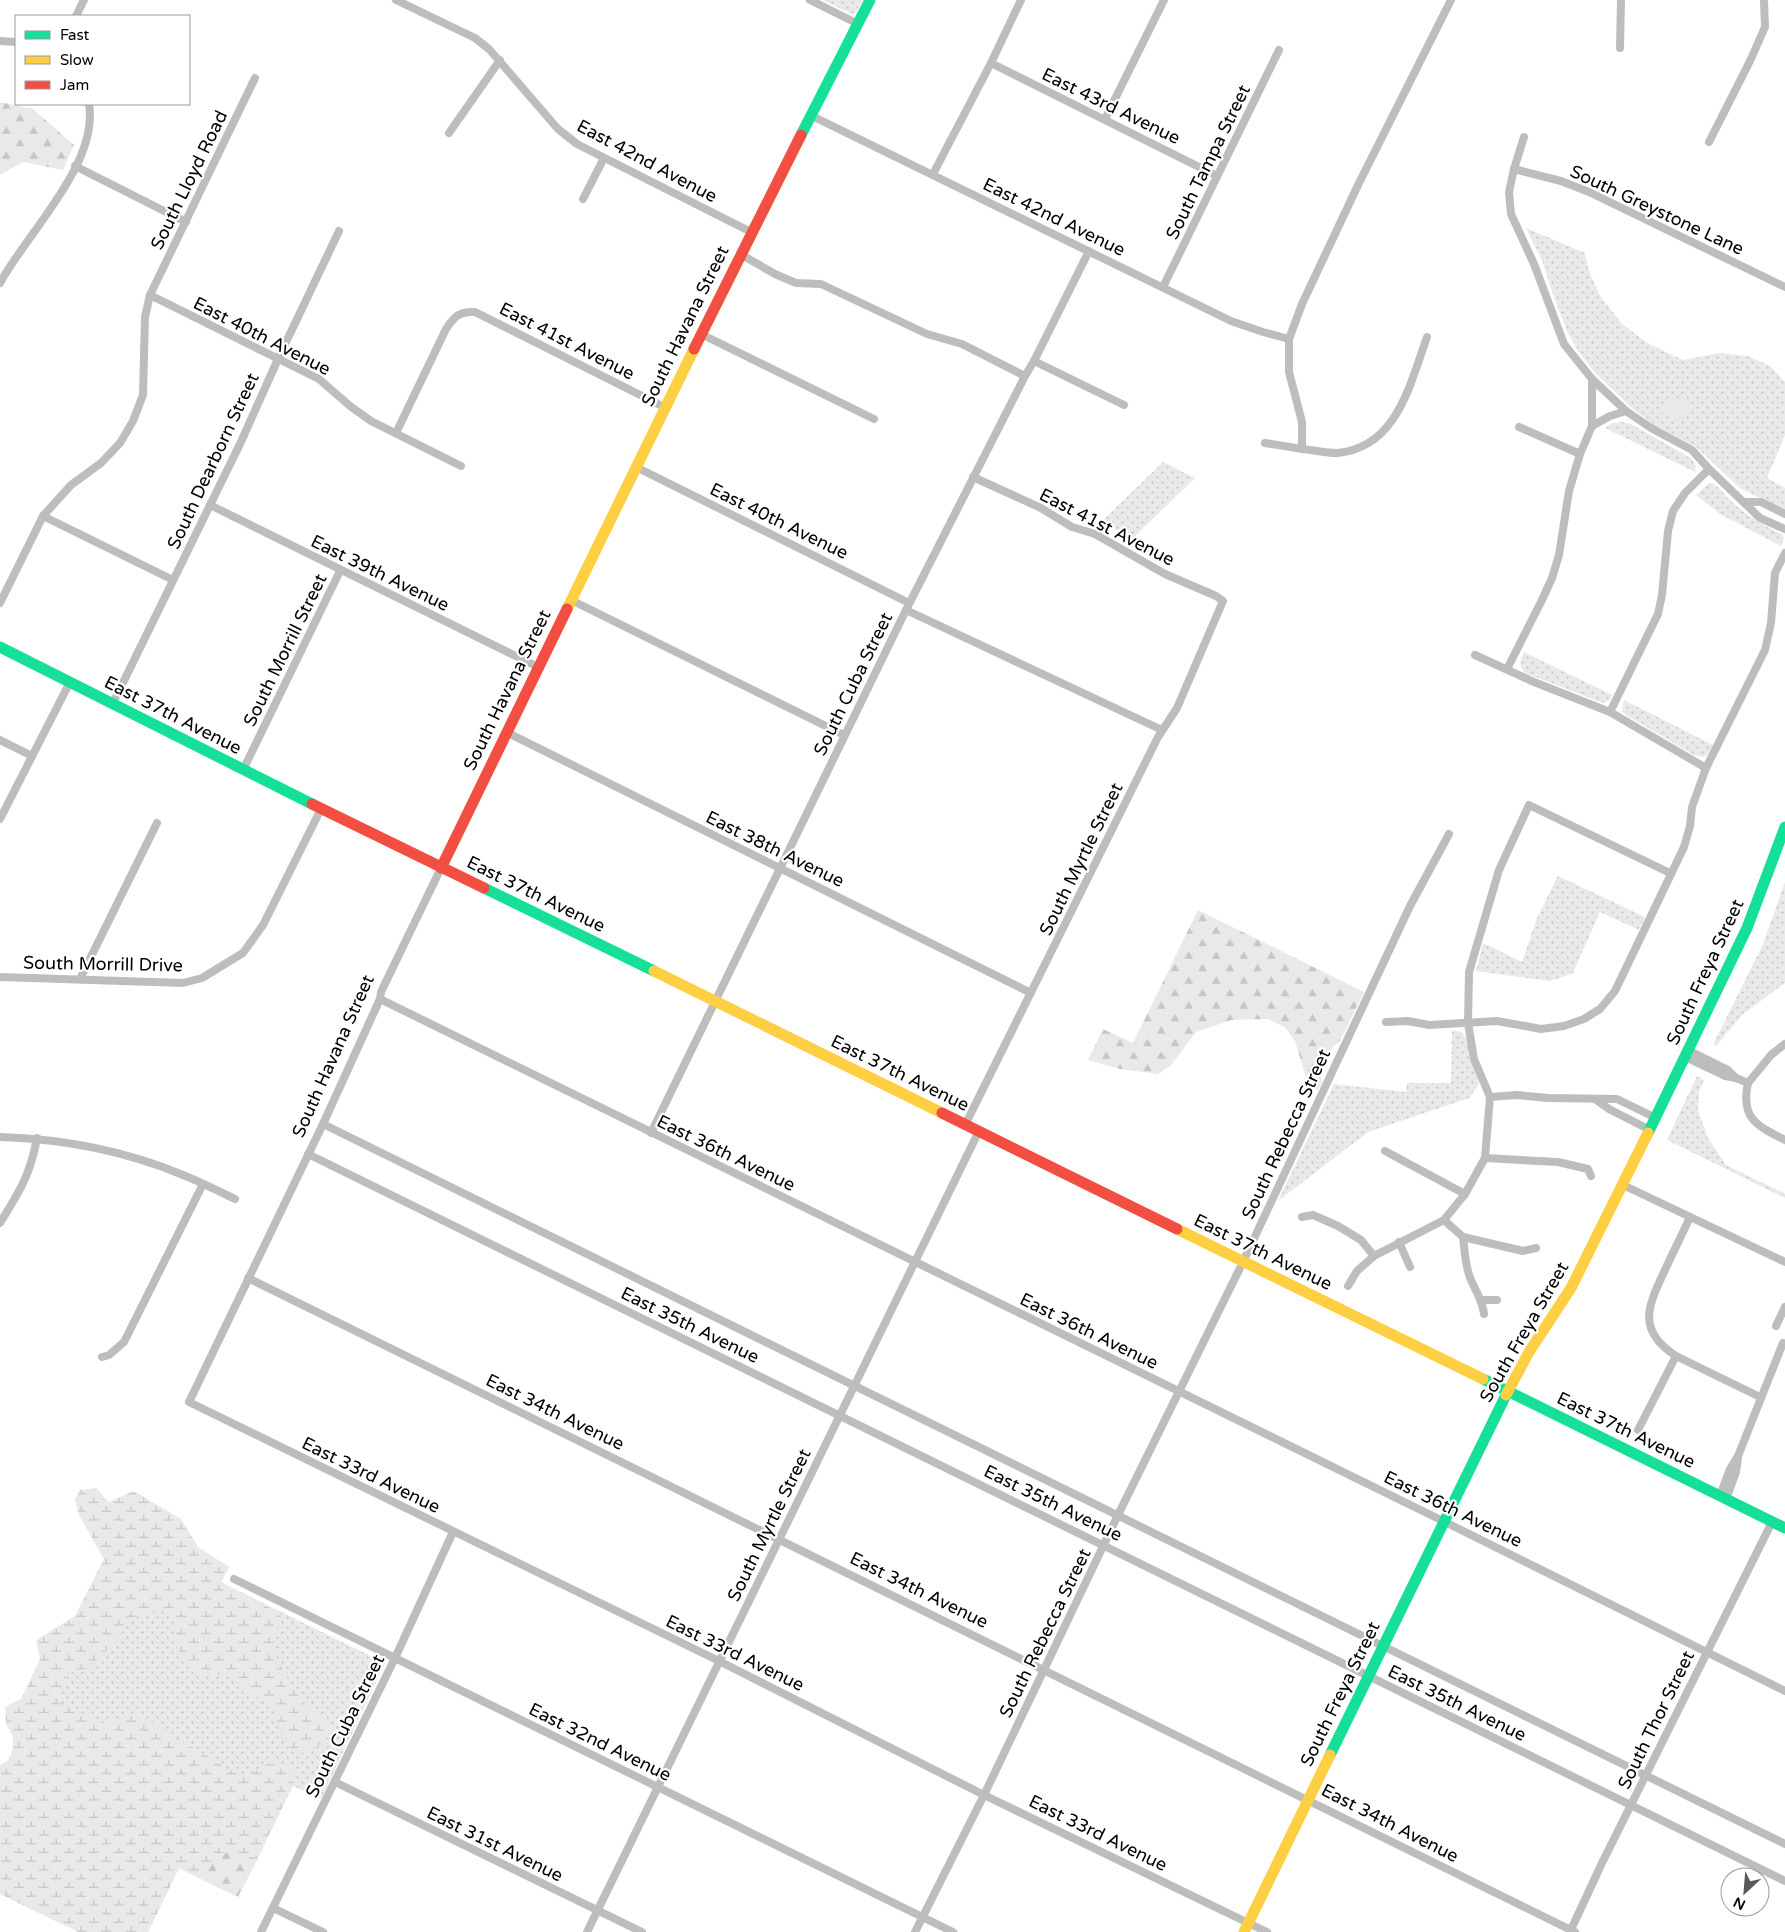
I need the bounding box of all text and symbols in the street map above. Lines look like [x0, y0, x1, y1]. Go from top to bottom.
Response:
legend [15, 15, 190, 105]
text: Fast [60, 26, 90, 44]
text: Slow [60, 51, 94, 69]
street label: East 43rd Avenue [1038, 63, 1184, 149]
text: Jam [60, 76, 89, 94]
street label: South Tampa Street [1161, 81, 1255, 243]
street label: South Lloyd Road [146, 107, 232, 253]
street label: East 42nd Avenue [573, 115, 721, 207]
street label: South Greystone Lane [1567, 160, 1747, 260]
street label: East 42nd Avenue [979, 173, 1129, 261]
street label: South Havana Street [637, 242, 733, 410]
street label: East 40th Avenue [190, 292, 334, 380]
street label: East 41st Avenue [496, 297, 638, 385]
street label: South Dearborn Street [162, 369, 264, 553]
street label: East 40th Avenue [706, 478, 852, 564]
street label: East 41st Avenue [1036, 483, 1178, 571]
street label: East 39th Avenue [307, 530, 453, 616]
street label: South Morrill Street [239, 570, 332, 730]
street label: South Havana Street [459, 606, 555, 774]
street label: South Cuba Street [809, 609, 897, 759]
street label: East 37th Avenue [101, 671, 245, 759]
street label: South Myrtle Street [1035, 779, 1128, 939]
street label: East 38th Avenue [702, 806, 848, 892]
street label: East 37th Avenue [463, 851, 609, 937]
street label: South Freya Street [1662, 895, 1749, 1048]
street label: South Morrill Drive [23, 952, 183, 976]
street label: South Havana Street [287, 971, 379, 1141]
street label: East 37th Avenue [827, 1030, 973, 1116]
street label: South Rebecca Street [1237, 1045, 1335, 1223]
street label: East 36th Avenue [653, 1110, 799, 1196]
street label: East 37th Avenue [1190, 1209, 1336, 1295]
street label: South Freya Street [1475, 1258, 1573, 1406]
street label: East 35th Avenue [617, 1282, 763, 1368]
street label: East 36th Avenue [1016, 1288, 1162, 1374]
street label: East 34th Avenue [482, 1369, 628, 1455]
street label: East 37th Avenue [1553, 1387, 1699, 1473]
street label: East 33rd Avenue [298, 1432, 444, 1518]
street label: South Myrtle Street [723, 1445, 816, 1605]
street label: East 35th Avenue [980, 1460, 1126, 1546]
street label: East 36th Avenue [1380, 1466, 1526, 1552]
street label: South Rebecca Street [994, 1545, 1096, 1721]
street label: East 34th Avenue [846, 1547, 992, 1633]
street label: East 33rd Avenue [662, 1610, 808, 1696]
street label: South Freya Street [1295, 1618, 1385, 1770]
street label: South Thor Street [1613, 1647, 1699, 1793]
street label: South Cuba Street [301, 1651, 389, 1801]
street label: East 35th Avenue [1384, 1660, 1530, 1746]
street label: East 32nd Avenue [525, 1698, 675, 1786]
street label: East 34th Avenue [1318, 1779, 1462, 1867]
street label: East 33rd Avenue [1025, 1790, 1171, 1876]
street label: East 31st Avenue [423, 1802, 567, 1886]
north arrow [1720, 1867, 1770, 1917]
text: N [1731, 1893, 1748, 1913]

